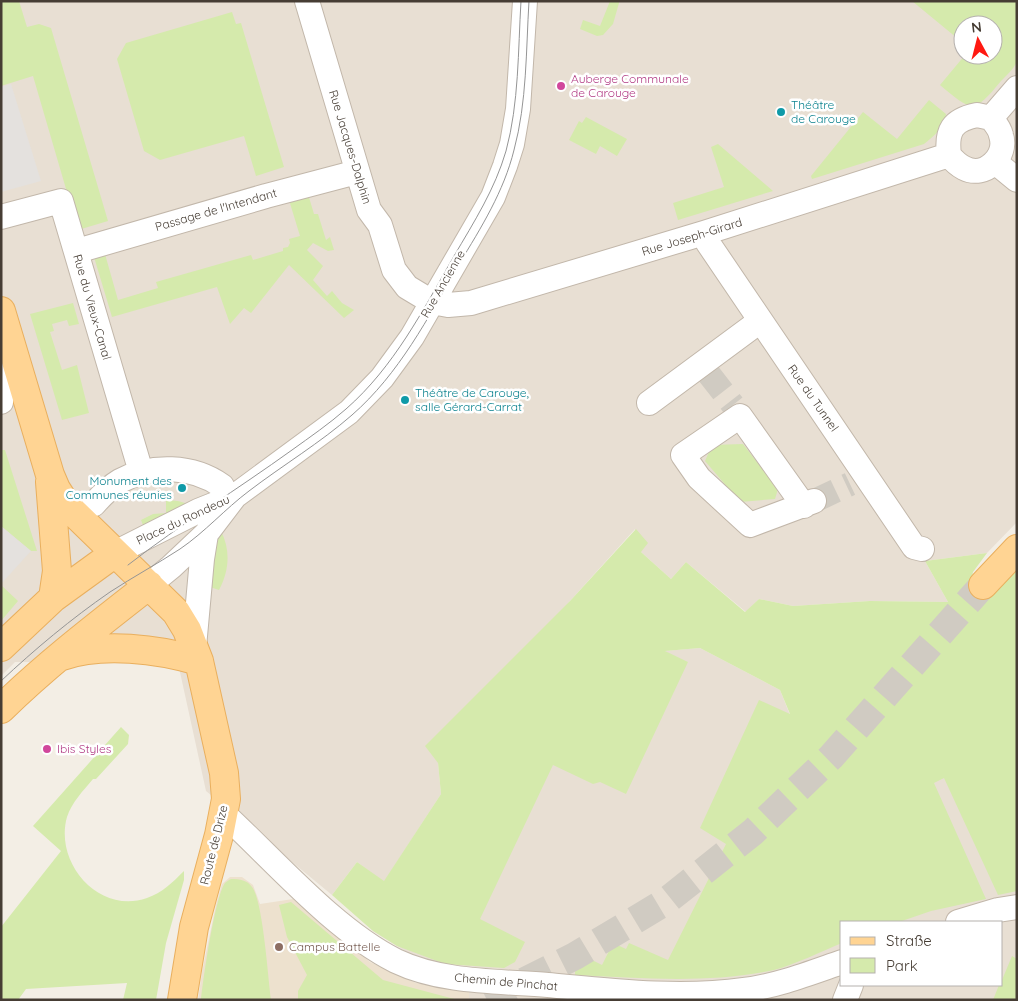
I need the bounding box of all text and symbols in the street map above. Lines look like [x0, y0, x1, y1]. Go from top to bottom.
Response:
north arrow [953, 15, 1003, 65]
text: N [970, 18, 983, 37]
place label: Auberge Communale de Carouge [571, 71, 689, 100]
marker: Auberge Communale de Carouge [555, 80, 567, 92]
street label: Rue Jacques-Dalphin [326, 88, 375, 206]
place label: Théâtre de Carouge [791, 97, 856, 126]
marker: Théâtre de Carouge [775, 106, 787, 118]
street label: Passage de l'Intendant [153, 185, 278, 234]
street label: Rue Joseph-Girard [640, 214, 744, 259]
street label: Rue Ancienne [417, 247, 468, 320]
street label: Rue du Vieux-Canal [70, 252, 115, 361]
street label: Rue du Tunnel [785, 361, 842, 434]
place label: Théâtre de Carouge, salle Gérard-Carrat [415, 385, 529, 414]
marker: Théâtre de Carouge, salle Gérard-Carrat [399, 394, 411, 406]
place label: Monument des Communes réunies [66, 473, 172, 502]
marker: Monument des Communes réunies [176, 482, 188, 494]
street label: Place du Rondeau [134, 491, 232, 548]
place label: Ibis Styles [57, 741, 112, 756]
marker: Ibis Styles [41, 743, 53, 755]
street label: Route de Drize [196, 803, 231, 886]
legend [840, 921, 1003, 986]
text: Straße [886, 931, 932, 950]
place label: Campus Battelle [289, 939, 380, 954]
marker: Campus Battelle [273, 941, 285, 953]
text: Park [886, 956, 918, 975]
street label: Chemin de Pinchat [454, 970, 558, 993]

